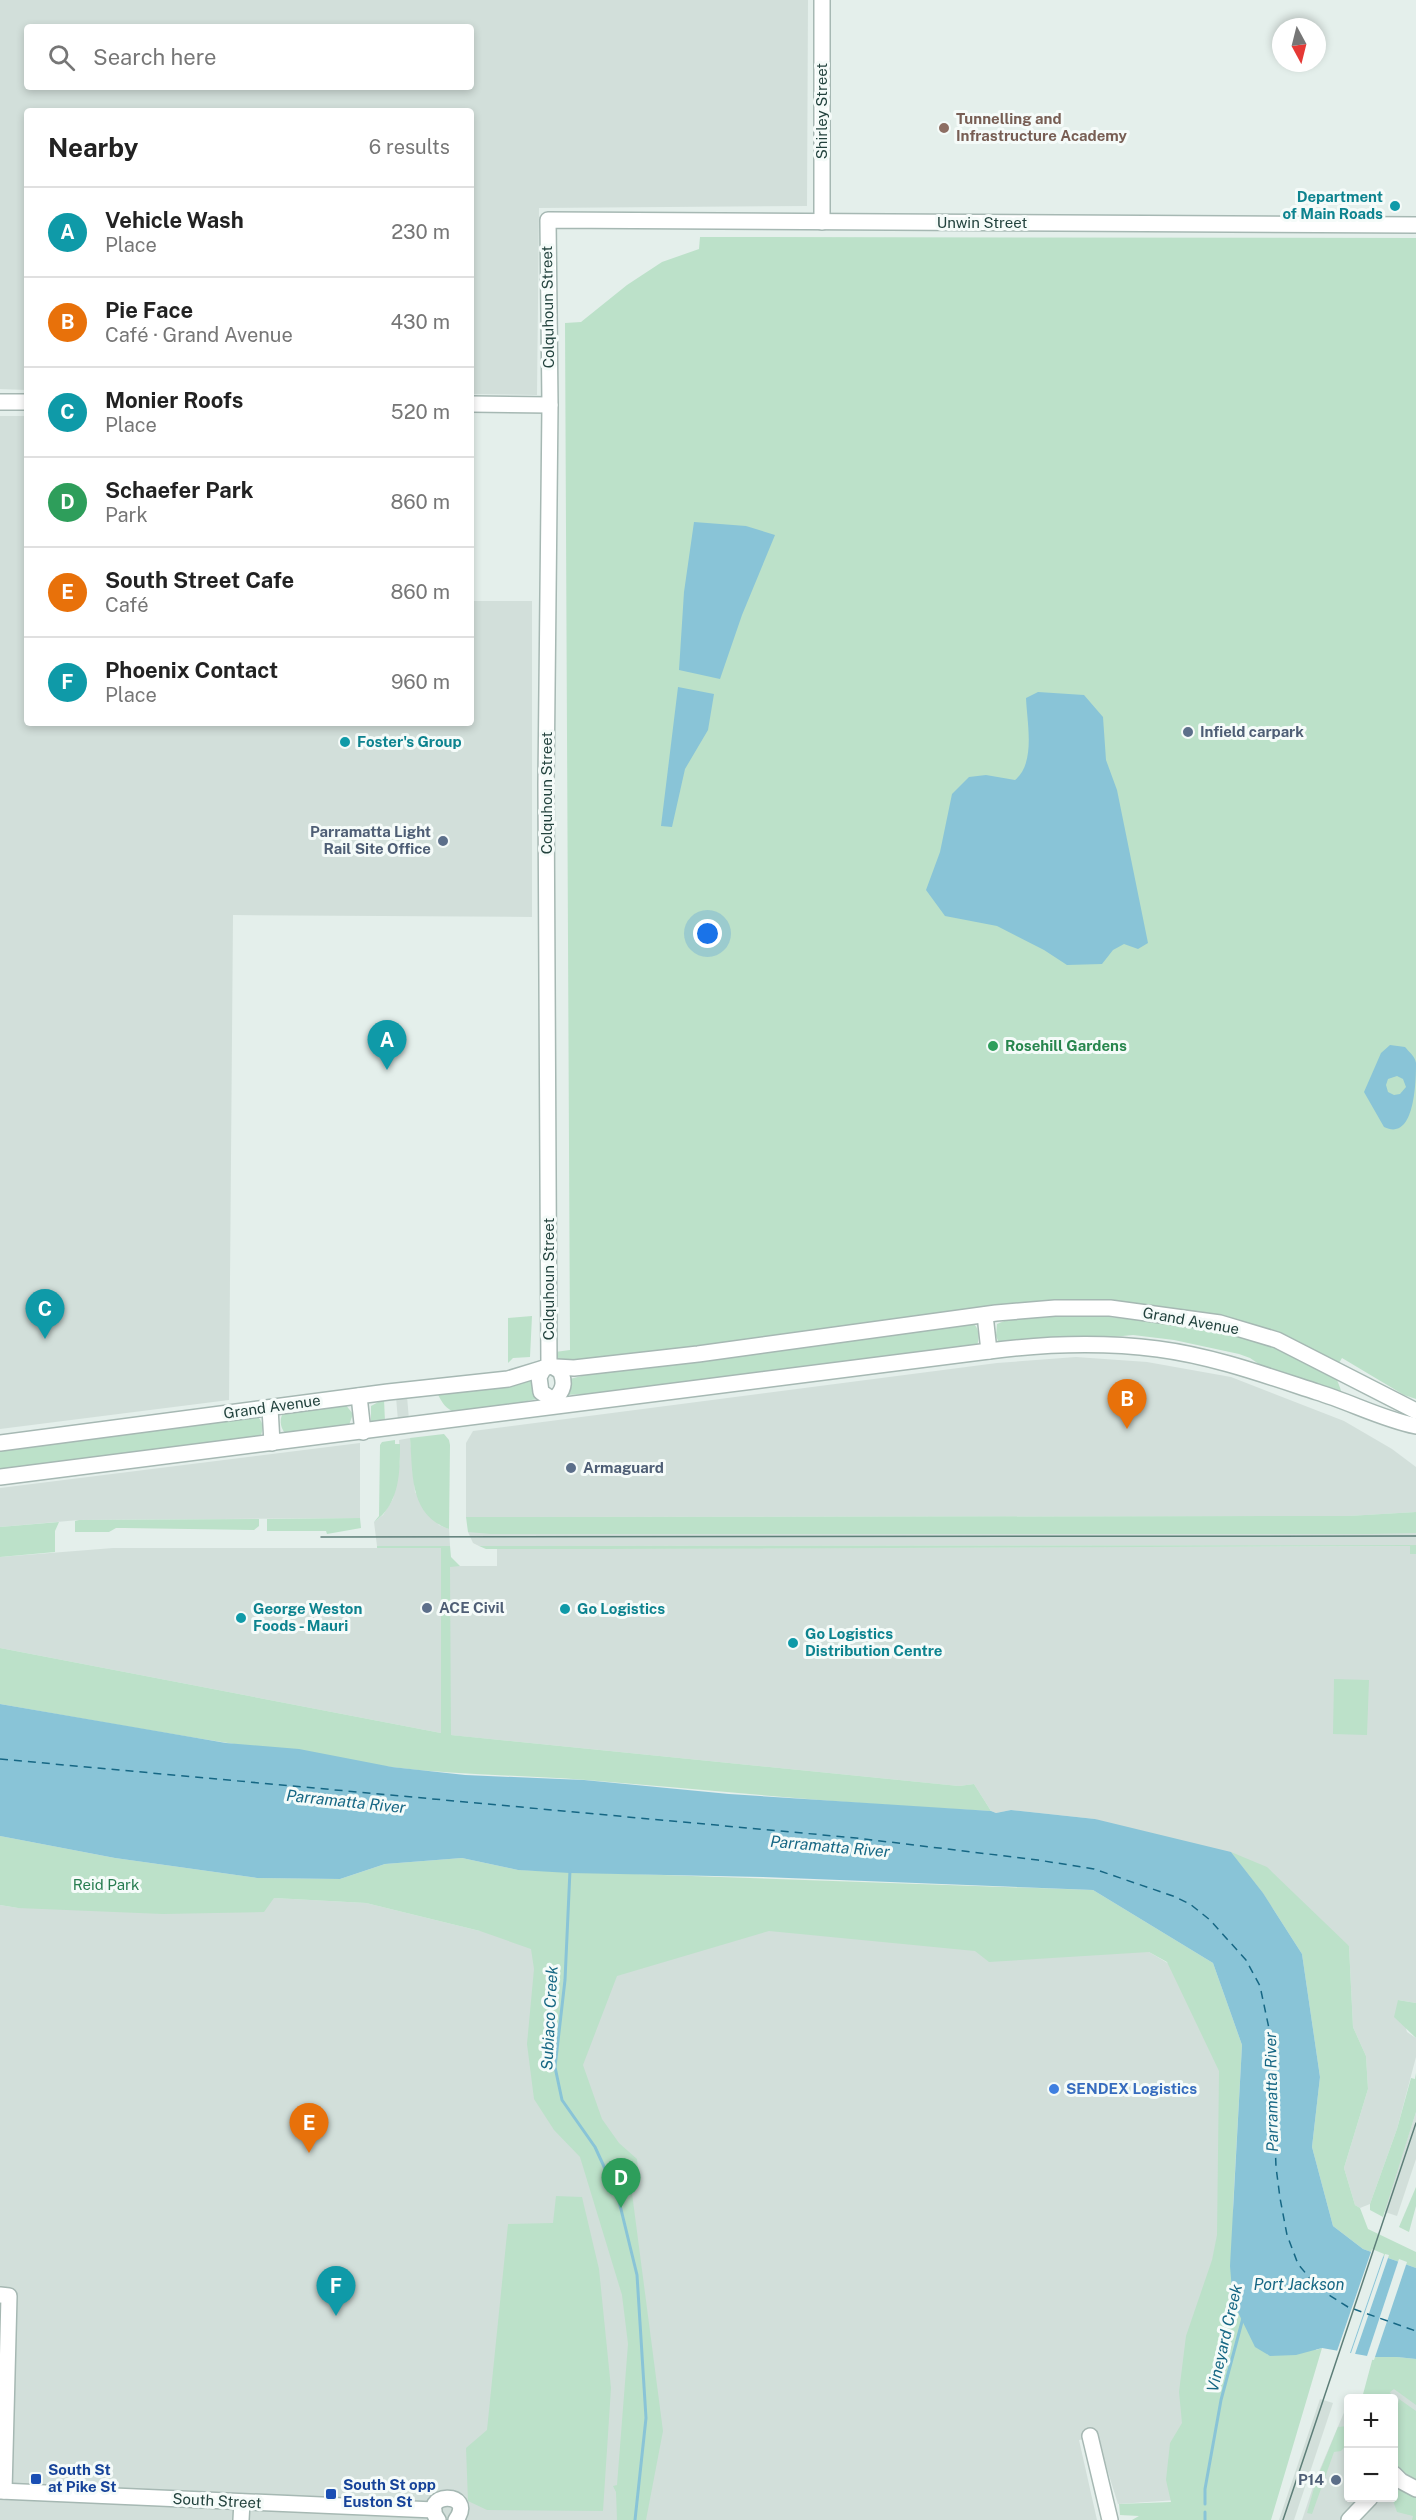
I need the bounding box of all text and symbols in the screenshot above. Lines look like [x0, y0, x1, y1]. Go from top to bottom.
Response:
north arrow [1272, 18, 1326, 72]
search box [24, 24, 474, 90]
icon: search [45, 41, 78, 74]
text: Search here [93, 44, 217, 70]
street label: Shirley Street [813, 63, 830, 159]
place label: Tunnelling and Infrastructure Academy [956, 110, 1127, 144]
marker: Tunnelling and Infrastructure Academy [937, 121, 951, 135]
text: Nearby [48, 132, 138, 163]
text: 6 results [369, 135, 450, 159]
place label: Department of Main Roads [1282, 188, 1383, 222]
marker: Department of Main Roads [1388, 199, 1402, 213]
text: Vehicle Wash [105, 207, 244, 233]
street label: Unwin Street [937, 214, 1027, 231]
text: A [60, 220, 75, 244]
text: 230 m [391, 220, 450, 244]
text: Place [105, 233, 157, 257]
street label: Colquhoun Street [538, 245, 557, 369]
text: Pie Face [105, 297, 193, 323]
text: B [61, 310, 74, 334]
text: 430 m [391, 310, 450, 334]
text: Café · Grand Avenue [105, 323, 293, 347]
text: Monier Roofs [105, 387, 243, 413]
text: C [60, 400, 75, 424]
text: 520 m [391, 400, 450, 424]
text: Place [105, 413, 157, 437]
text: Schaefer Park [105, 477, 254, 503]
text: D [60, 490, 75, 514]
text: 860 m [390, 490, 450, 514]
text: Park [105, 503, 148, 527]
text: South Street Cafe [105, 567, 294, 593]
text: E [61, 580, 74, 604]
text: 860 m [390, 580, 450, 604]
text: Café [105, 593, 148, 617]
text: Phoenix Contact [105, 657, 278, 683]
text: F [61, 670, 74, 694]
text: 960 m [391, 670, 450, 694]
text: Place [105, 683, 157, 707]
place label: Infield carpark [1200, 723, 1304, 740]
marker: Infield carpark [1181, 725, 1195, 739]
street label: Colquhoun Street [538, 731, 555, 854]
place label: Foster's Group [357, 733, 462, 750]
marker: Foster's Group [338, 735, 352, 749]
place label: Parramatta Light Rail Site Office [310, 823, 431, 857]
marker: Parramatta Light Rail Site Office [436, 834, 450, 848]
your location [693, 919, 722, 948]
pin: A [368, 1020, 406, 1070]
place label: Rosehill Gardens [1005, 1037, 1127, 1054]
marker: Rosehill Gardens [986, 1039, 1000, 1053]
street label: Colquhoun Street [540, 1217, 557, 1340]
pin: C [26, 1290, 64, 1339]
street label: Grand Avenue [1142, 1304, 1241, 1337]
pin: B [1108, 1380, 1146, 1429]
street label: Grand Avenue [222, 1391, 321, 1422]
place label: Armaguard [583, 1459, 664, 1476]
marker: Armaguard [564, 1461, 578, 1475]
place label: ACE Civil [439, 1599, 505, 1616]
place label: George Weston Foods - Mauri [253, 1600, 363, 1634]
place label: Go Logistics [577, 1600, 665, 1617]
marker: ACE Civil [420, 1601, 434, 1615]
marker: Go Logistics [558, 1602, 572, 1616]
marker: George Weston Foods - Mauri [234, 1611, 248, 1625]
place label: Go Logistics Distribution Centre [805, 1625, 942, 1659]
marker: Go Logistics Distribution Centre [786, 1636, 800, 1650]
water label: Parramatta River [285, 1786, 408, 1817]
water label: Parramatta River [769, 1832, 892, 1861]
park label: Reid Park [73, 1876, 139, 1893]
water label: Subiaco Creek [537, 1965, 562, 2071]
water label: Parramatta River [1261, 2031, 1282, 2152]
place label: SENDEX Logistics [1066, 2080, 1197, 2097]
marker: SENDEX Logistics [1047, 2082, 1061, 2096]
pin: E [290, 2104, 328, 2153]
pin: D [602, 2158, 640, 2208]
pin: F [316, 2266, 356, 2316]
water label: Port Jackson [1254, 2275, 1345, 2294]
water label: Vineyard Creek [1203, 2282, 1246, 2394]
map controls [1344, 2394, 1398, 2502]
button: + [1344, 2394, 1398, 2448]
button: − [1344, 2448, 1398, 2502]
place label: South St at Pike St [48, 2461, 116, 2495]
place label: P14 [1298, 2471, 1324, 2488]
marker: South St at Pike St [29, 2472, 43, 2486]
marker: P14 [1329, 2473, 1343, 2487]
place label: South St opp Euston St [343, 2476, 436, 2510]
marker: South St opp Euston St [324, 2487, 338, 2501]
street label: South Street [172, 2490, 262, 2511]

